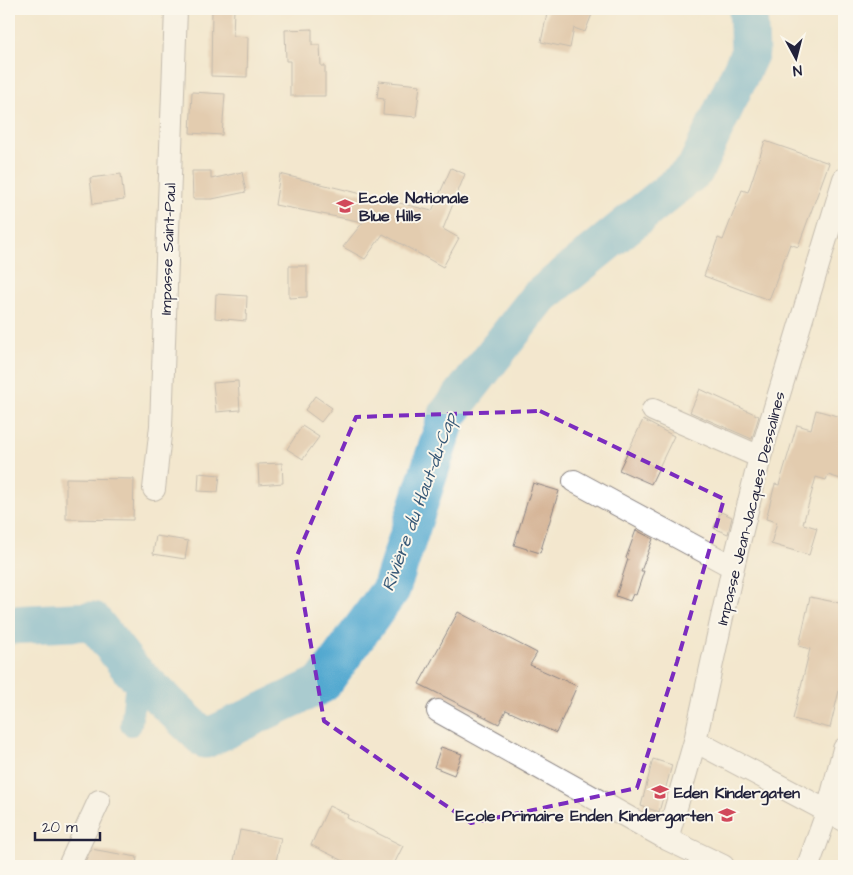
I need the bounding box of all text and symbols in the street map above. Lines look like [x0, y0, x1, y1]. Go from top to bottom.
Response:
north arrow [770, 32, 820, 82]
text: N [792, 59, 803, 80]
street label: Impasse Saint-Paul [155, 183, 181, 316]
place label: Ecole Nationale Blue Hills [359, 187, 469, 227]
school or university icon: Ecole Nationale Blue Hills [335, 196, 355, 216]
street label: Impasse Jean-Jacques Dessalines [711, 389, 791, 627]
water label: Rivière du Haut-du-Cap [376, 408, 464, 595]
school or university icon: Eden Kindergaten [650, 782, 670, 802]
place label: Eden Kindergaten [674, 782, 800, 806]
place label: Ecole Primaire Enden Kindergarten [456, 805, 713, 829]
school or university icon: Ecole Primaire Enden Kindergarten [717, 805, 737, 825]
scale bar [35, 810, 100, 842]
text: 20 m [42, 817, 78, 838]

